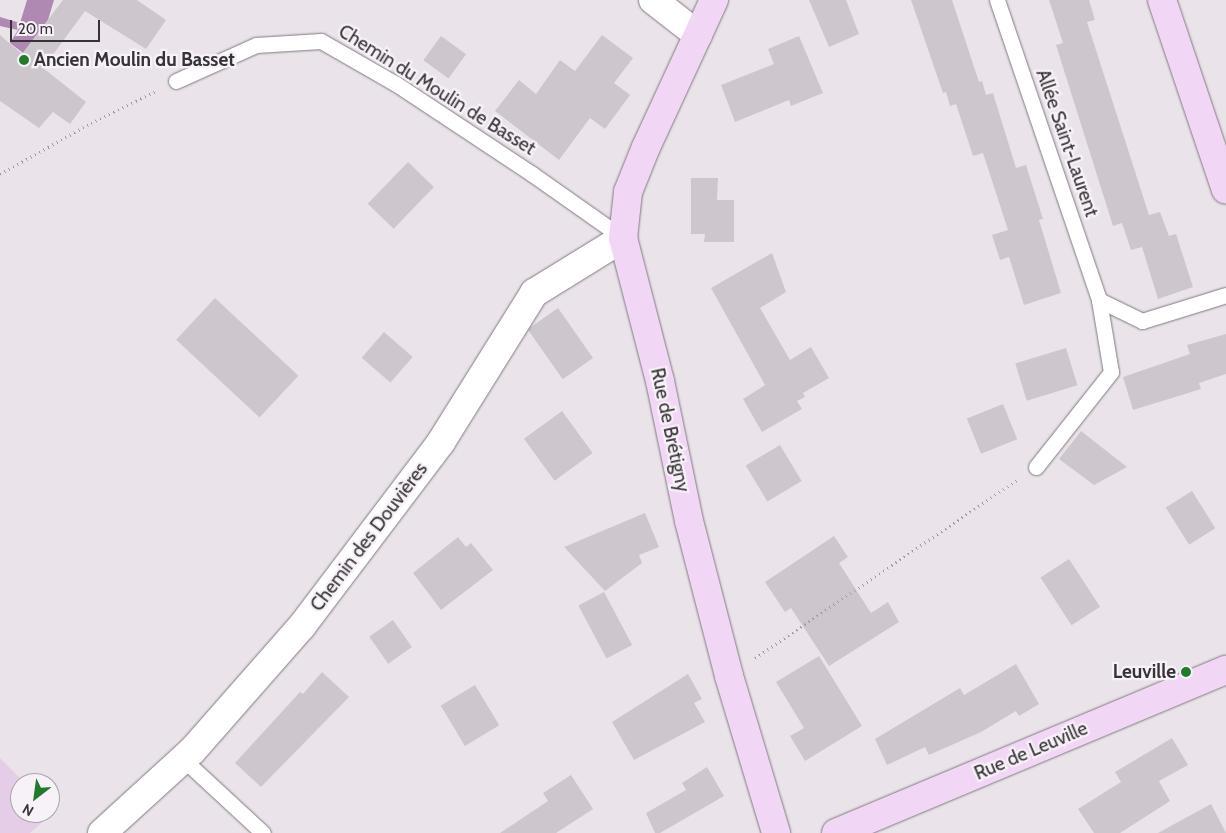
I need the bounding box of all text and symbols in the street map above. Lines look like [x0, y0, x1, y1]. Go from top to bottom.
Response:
scale bar [12, 10, 102, 42]
text: 20 m [18, 20, 53, 38]
street label: Chemin du Moulin de Basset [334, 20, 540, 160]
place label: Ancien Moulin du Basset [34, 49, 235, 71]
marker: Ancien Moulin du Basset [18, 54, 30, 66]
street label: Allée Saint-Laurent [1031, 66, 1103, 220]
street label: Rue de Brétigny [646, 366, 694, 494]
street label: Chemin des Douvières [306, 458, 432, 616]
place label: Leuville [1113, 661, 1176, 683]
marker: Leuville [1180, 666, 1192, 678]
street label: Rue de Leuville [971, 717, 1091, 785]
north arrow [10, 773, 60, 823]
text: N [19, 800, 37, 820]

